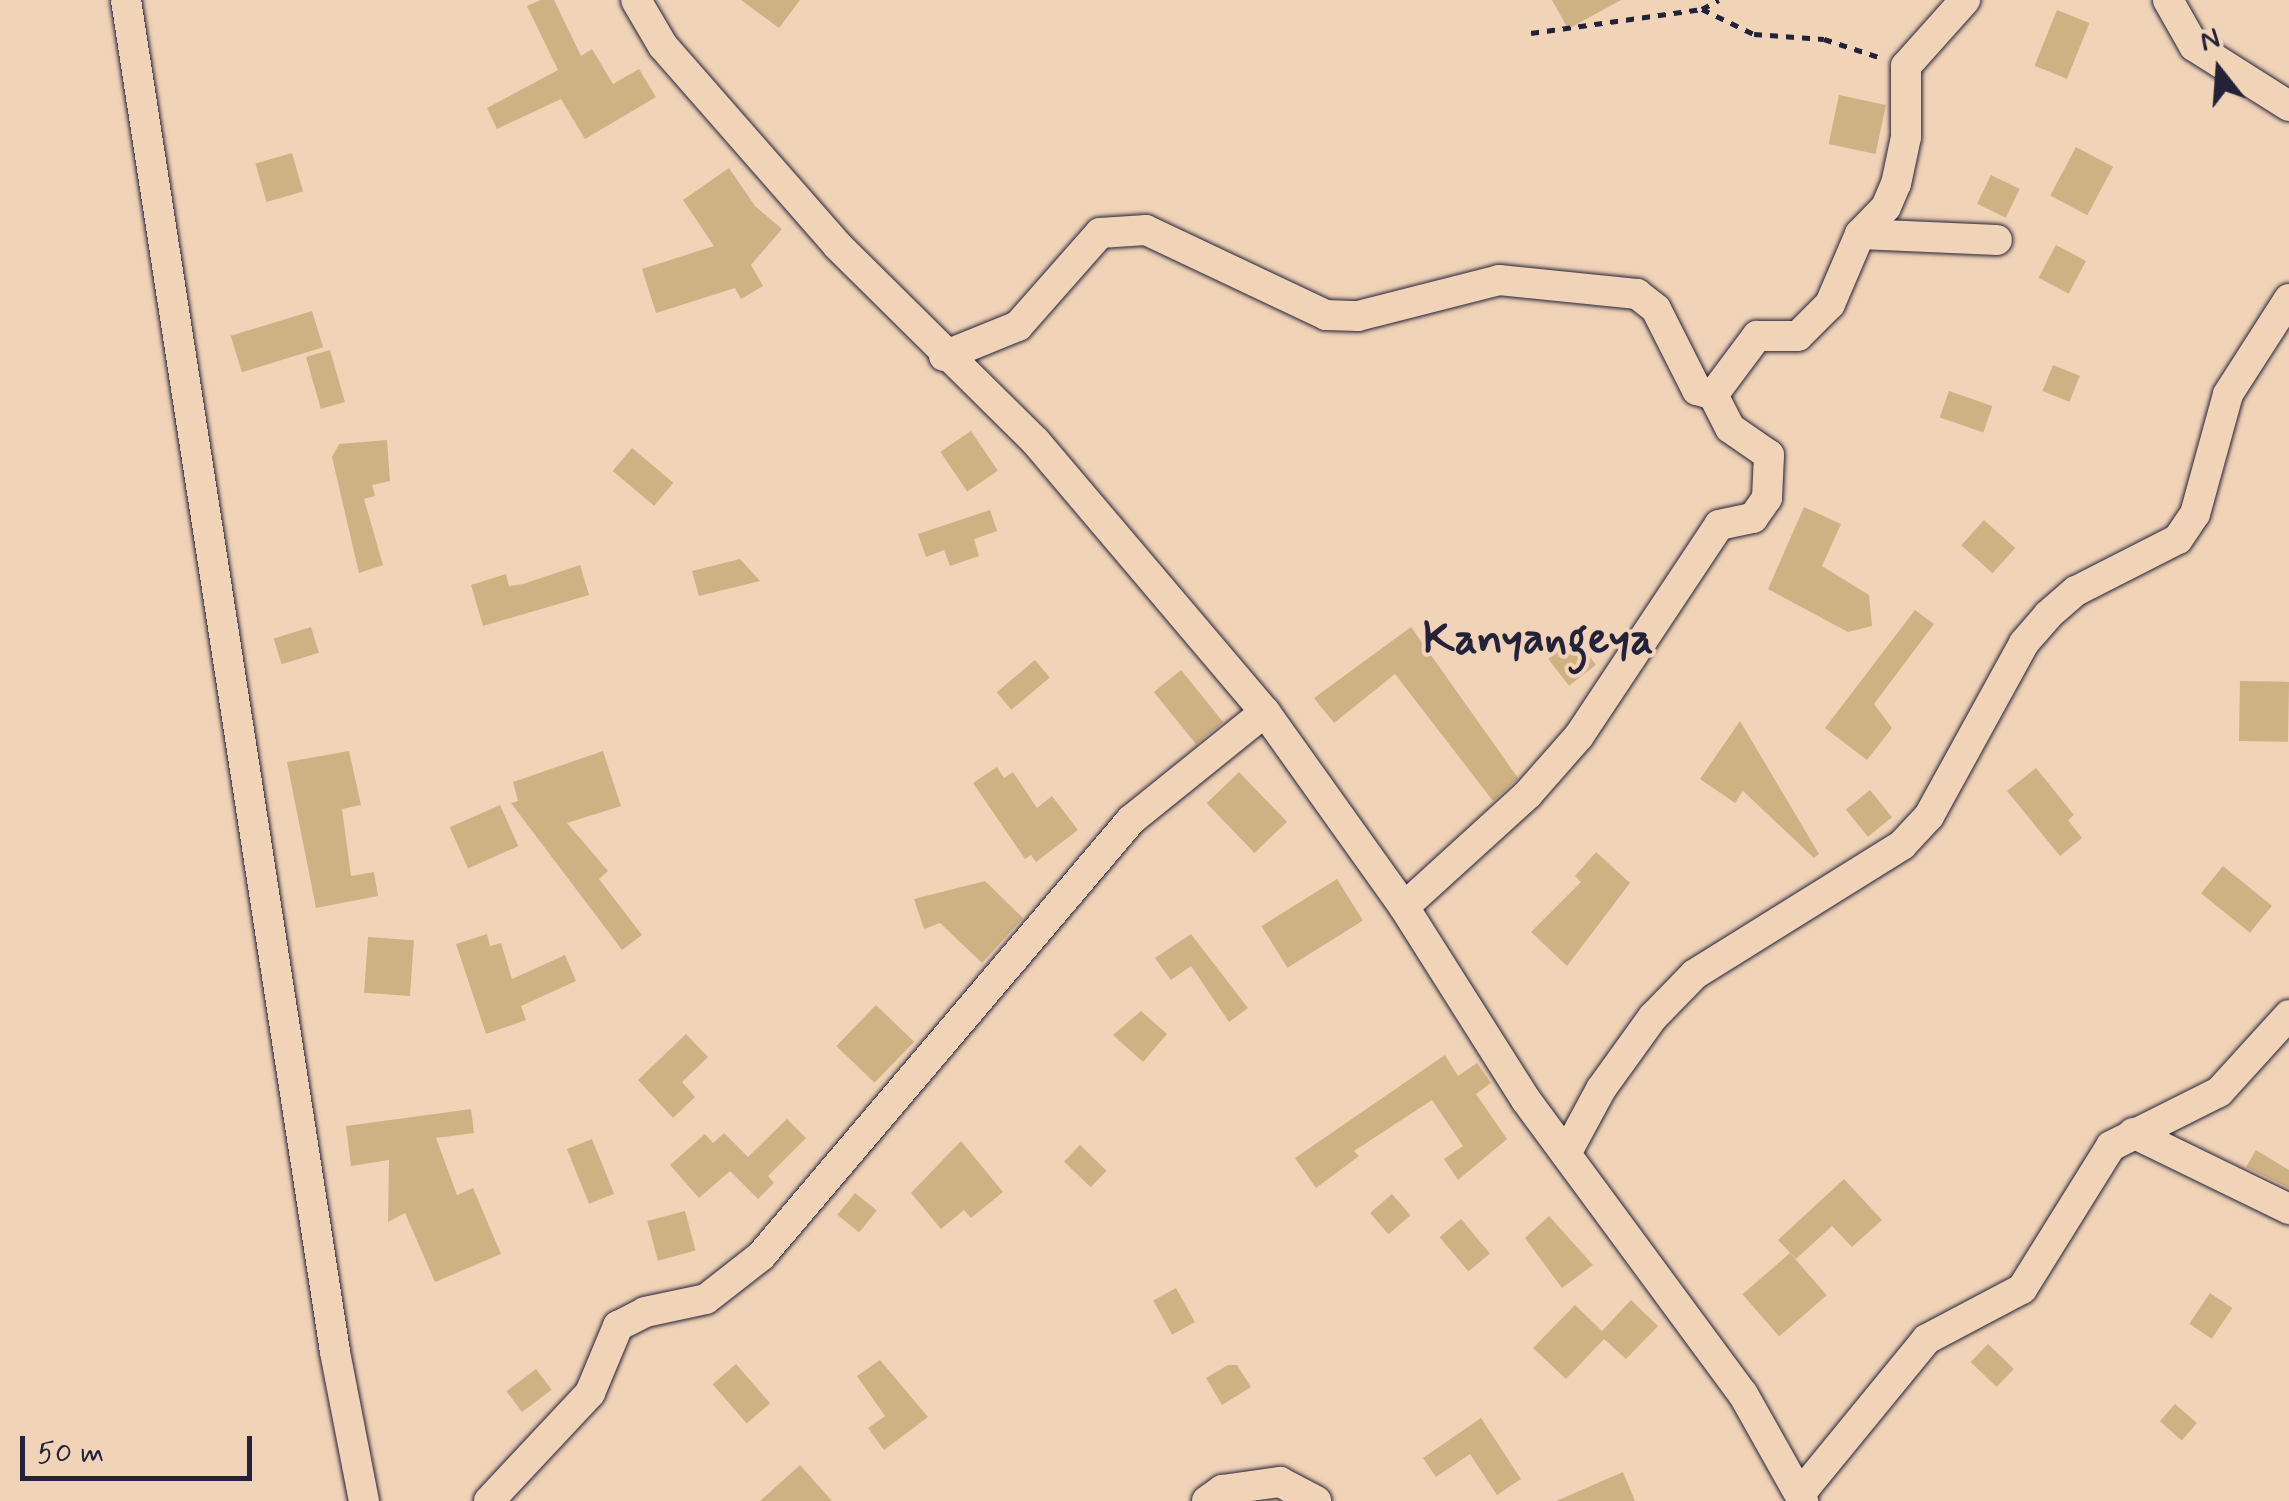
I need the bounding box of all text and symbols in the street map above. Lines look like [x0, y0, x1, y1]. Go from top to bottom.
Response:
north arrow [2169, 20, 2269, 120]
text: N [2196, 20, 2224, 61]
district label: Kanyangeya [1423, 613, 1653, 667]
scale bar [25, 1416, 258, 1478]
text: 50 m [37, 1434, 104, 1473]

